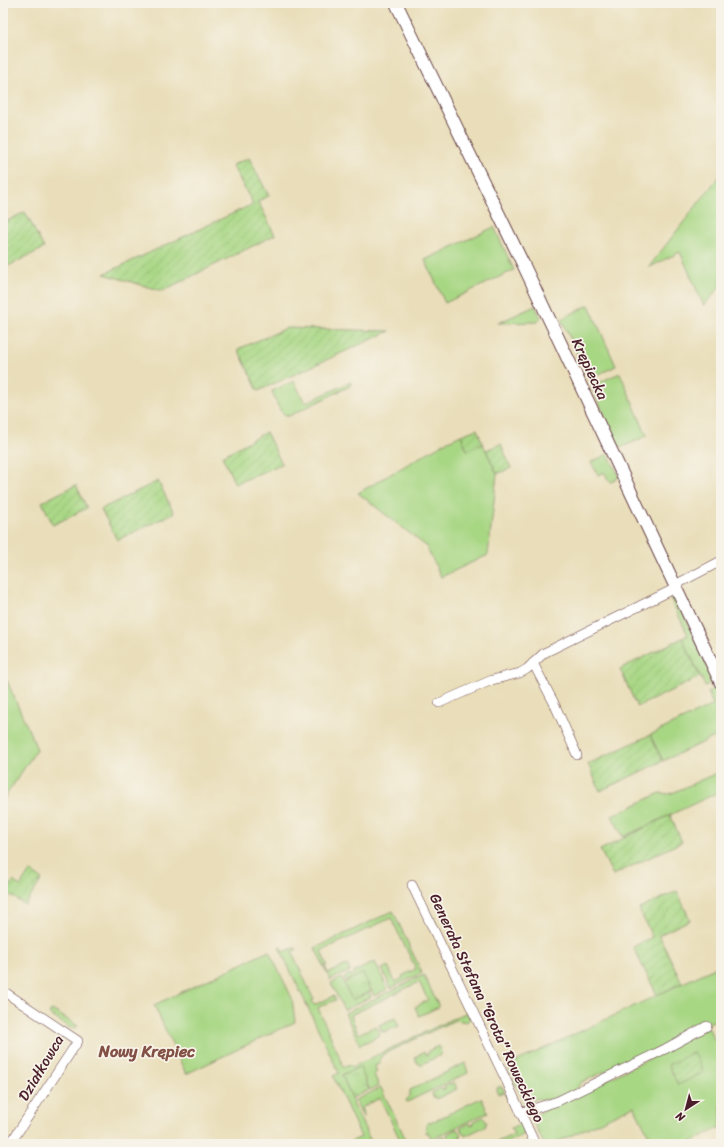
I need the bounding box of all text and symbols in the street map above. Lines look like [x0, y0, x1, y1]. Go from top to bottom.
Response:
street label: Krępiecka [564, 334, 616, 405]
street label: Generała Stefana "Grota" Roweckiego [422, 889, 552, 1127]
street label: Działkowca [11, 1029, 71, 1106]
district label: Nowy Krępiec [98, 1037, 195, 1066]
north arrow [666, 1089, 706, 1129]
text: N [671, 1107, 690, 1127]

